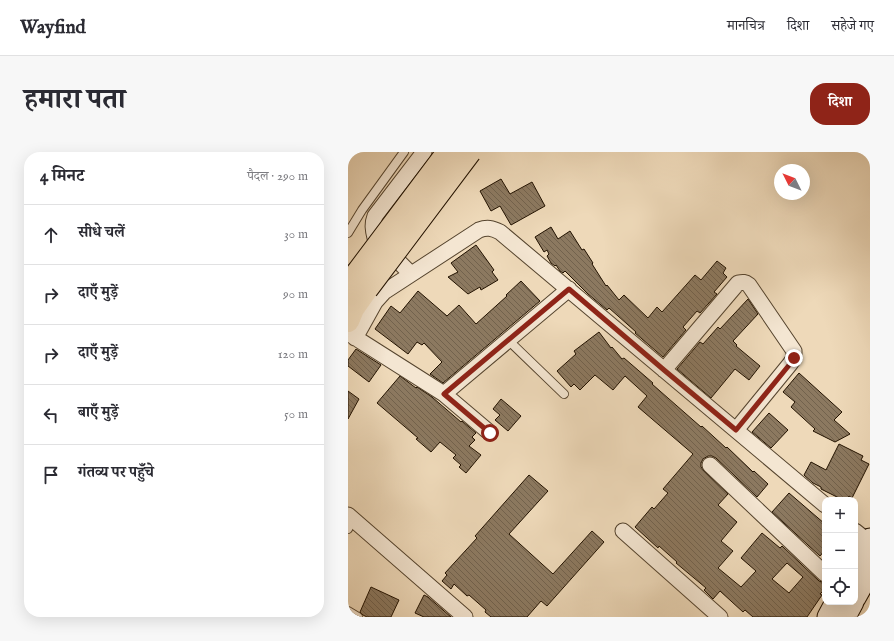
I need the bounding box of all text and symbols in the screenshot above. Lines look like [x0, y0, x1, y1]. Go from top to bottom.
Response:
text: Wayfind [20, 16, 86, 40]
text: मानचित्र [727, 17, 765, 35]
text: दिशा [787, 17, 809, 35]
text: सहेजे गए [831, 17, 874, 35]
text: हमारा पता [24, 83, 125, 118]
button: दिशा [810, 83, 870, 125]
north arrow [774, 164, 810, 200]
text: 4 मिनट [40, 166, 84, 187]
text: पैदल · 290 m [247, 168, 308, 185]
text: सीधे चलें [78, 223, 125, 242]
icon: ahead [40, 224, 62, 246]
text: 30 m [284, 226, 308, 243]
text: दाएँ मुड़ें [78, 283, 118, 302]
icon: right [40, 284, 62, 306]
text: 90 m [283, 286, 308, 303]
text: दाएँ मुड़ें [78, 343, 118, 362]
icon: right [40, 344, 62, 366]
text: 120 m [278, 346, 308, 363]
route end [785, 349, 803, 367]
text: बाएँ मुड़ें [78, 403, 118, 422]
icon: left [40, 404, 62, 426]
text: 50 m [284, 406, 308, 423]
route start [481, 424, 499, 442]
text: गंतव्य पर पहुँचे [78, 463, 154, 482]
icon: arrive [40, 464, 62, 486]
map controls [822, 497, 858, 605]
button: + [822, 497, 858, 533]
button: − [822, 533, 858, 569]
button: locate [822, 569, 858, 605]

